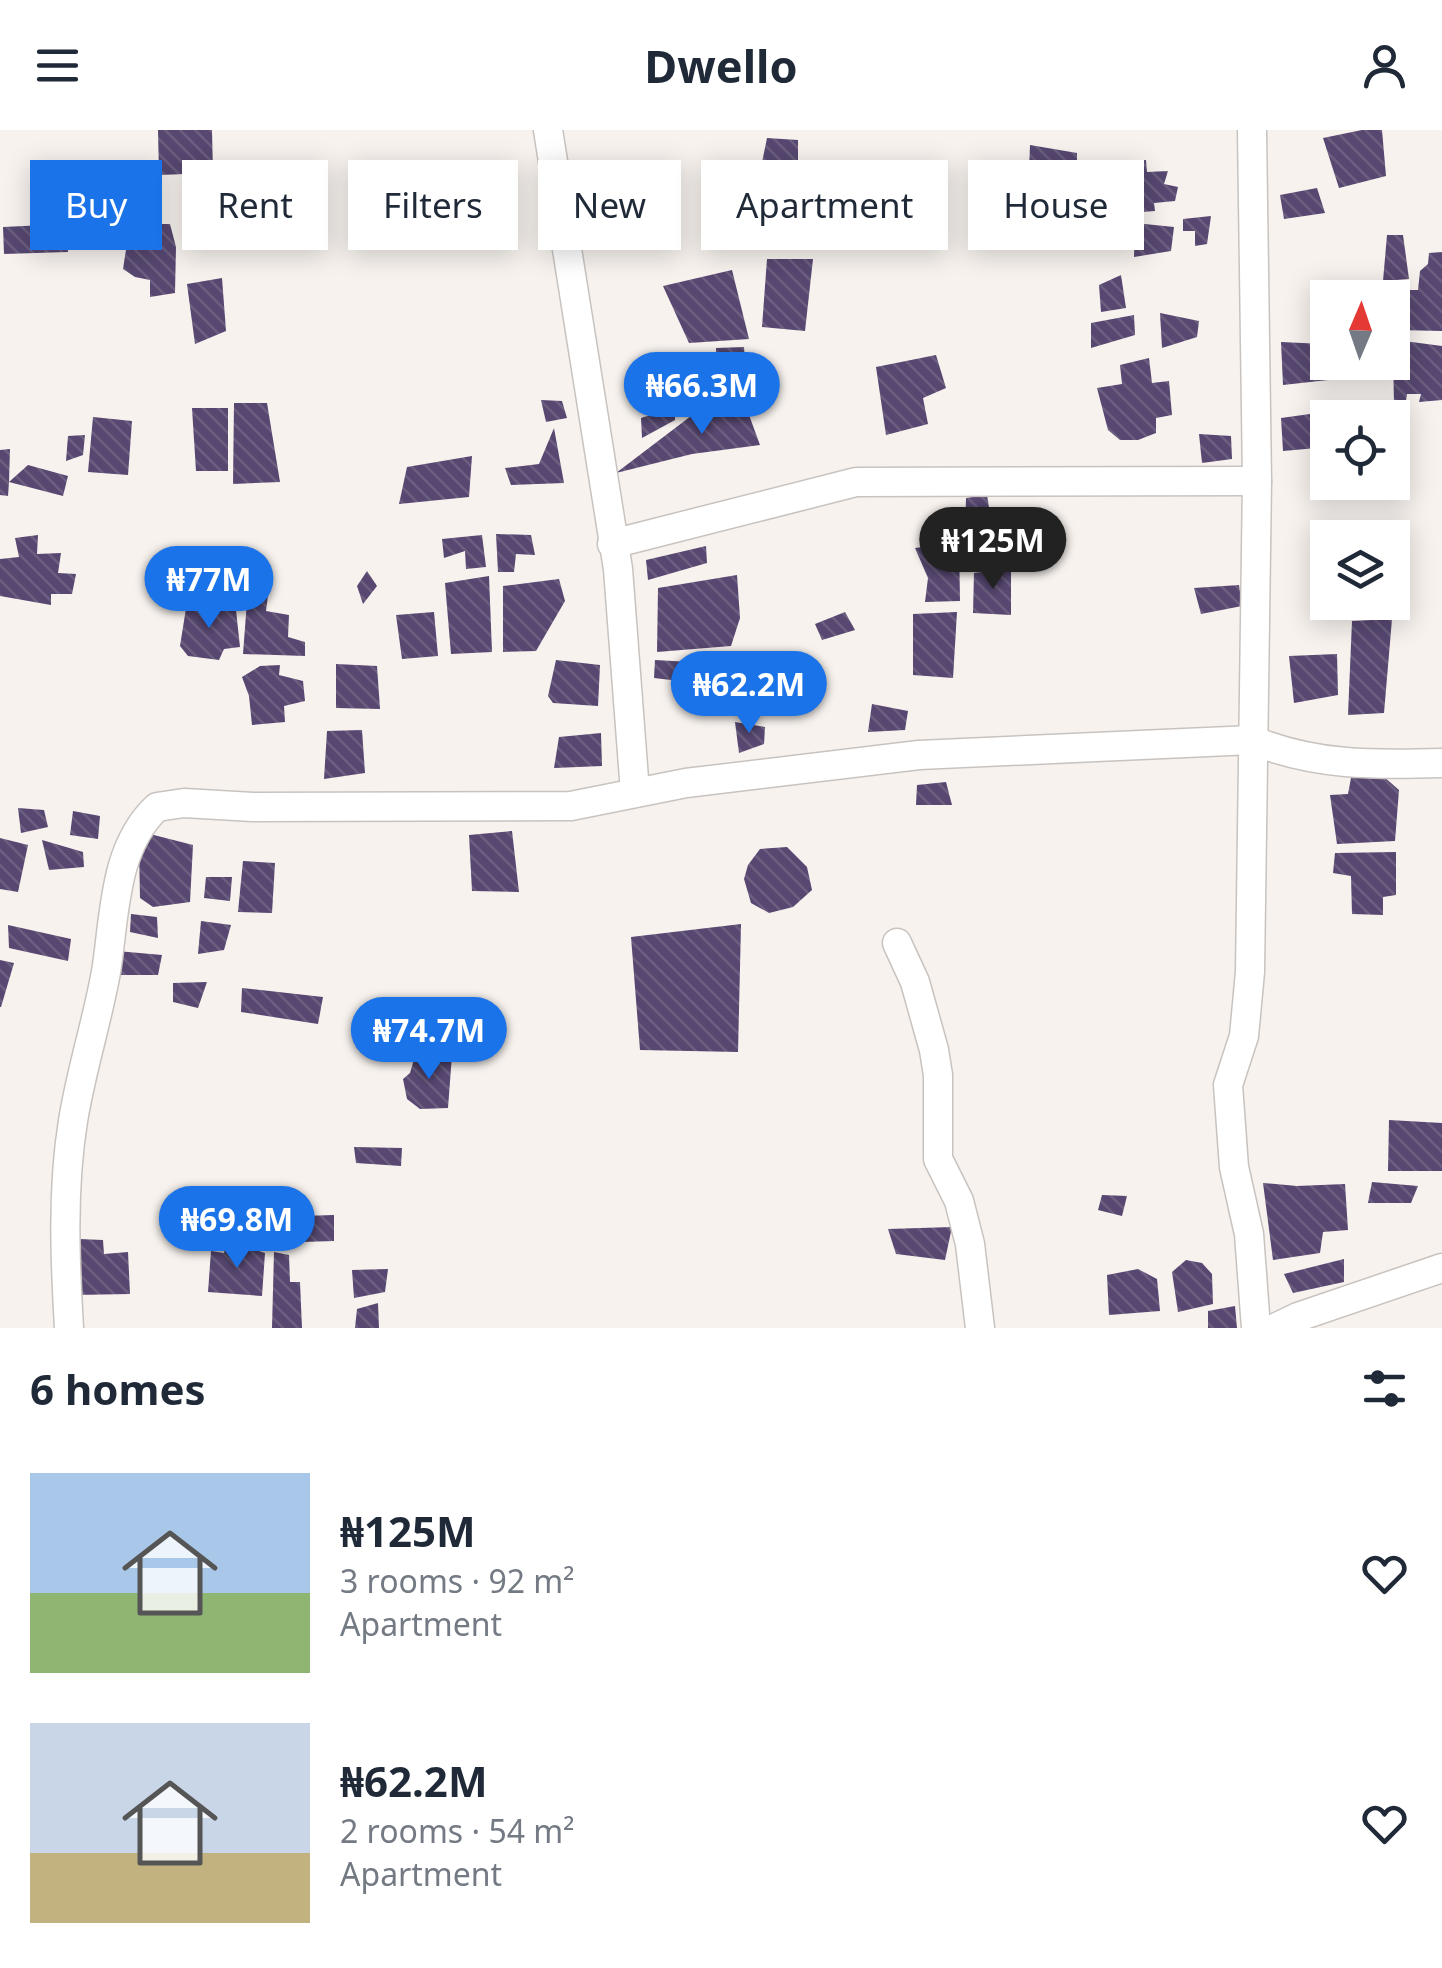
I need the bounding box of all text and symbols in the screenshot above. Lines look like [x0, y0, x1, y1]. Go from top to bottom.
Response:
text: Dwello [644, 35, 798, 96]
icon: menu [30, 38, 85, 93]
icon: person [1357, 38, 1412, 93]
chip: Buy [30, 160, 162, 250]
chip: Rent [182, 160, 328, 250]
chip: Filters [348, 160, 518, 250]
chip: New [538, 160, 681, 250]
chip: Apartment [701, 160, 948, 250]
chip: House [968, 160, 1144, 250]
north arrow [1310, 280, 1410, 380]
map controls [1310, 280, 1410, 620]
pin: ₦66.3M [621, 352, 783, 437]
text: ₦66.3M [646, 363, 758, 406]
button: locate [1310, 400, 1410, 500]
pin: ₦125M [923, 507, 1063, 592]
text: ₦125M [941, 518, 1045, 561]
button: layers [1310, 520, 1410, 620]
pin: ₦77M [150, 546, 268, 631]
text: ₦77M [166, 557, 252, 600]
pin: ₦62.2M [668, 651, 830, 736]
text: ₦62.2M [693, 662, 805, 705]
pin: ₦74.7M [348, 997, 510, 1082]
text: ₦74.7M [373, 1008, 485, 1051]
pin: ₦69.8M [156, 1186, 318, 1271]
text: ₦69.8M [181, 1197, 293, 1240]
text: 6 homes [30, 1360, 206, 1417]
icon: filters [1357, 1361, 1412, 1416]
text: ₦125M [340, 1502, 476, 1559]
icon: home [110, 1513, 230, 1633]
icon: heart [1357, 1546, 1412, 1601]
text: 3 rooms · 92 m² [340, 1559, 574, 1602]
text: Apartment [340, 1602, 502, 1645]
text: ₦62.2M [340, 1752, 488, 1809]
icon: home [110, 1763, 230, 1883]
icon: heart [1357, 1796, 1412, 1851]
text: 2 rooms · 54 m² [340, 1809, 574, 1852]
text: Apartment [340, 1852, 502, 1895]

